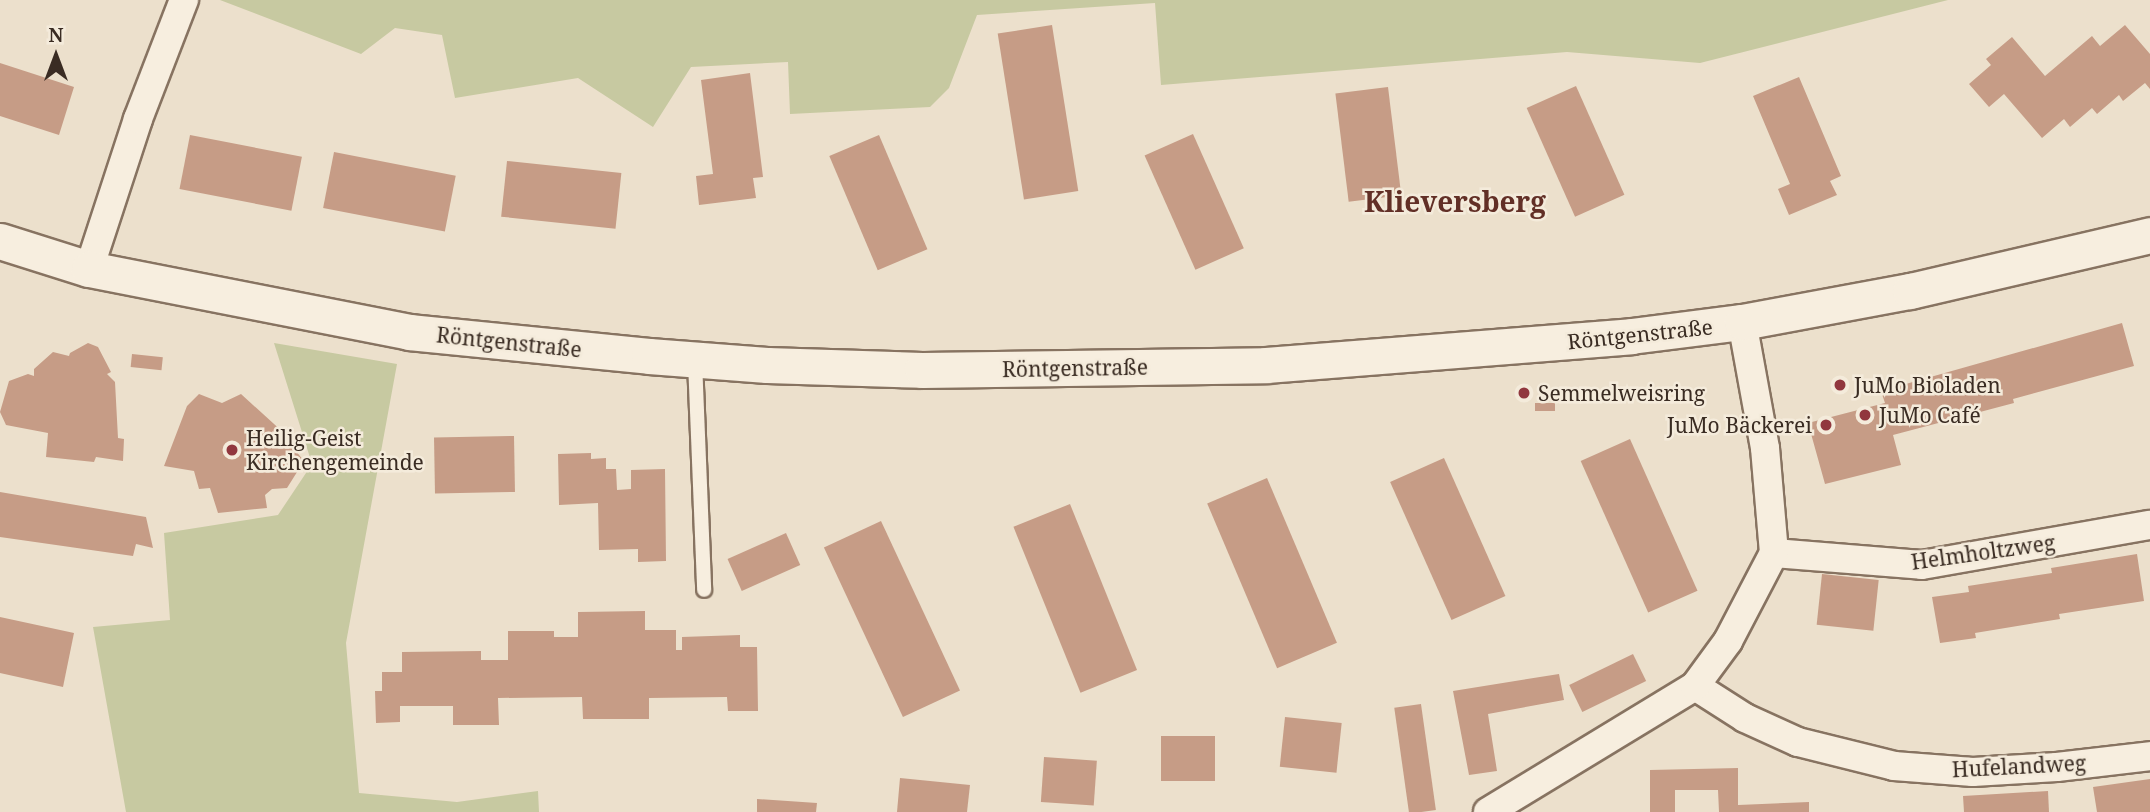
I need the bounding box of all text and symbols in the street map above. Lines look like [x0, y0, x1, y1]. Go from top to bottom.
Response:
north arrow [21, 21, 91, 91]
text: N [49, 22, 63, 48]
district label: Klieversberg [1364, 184, 1546, 218]
street label: Röntgenstraße [1566, 314, 1714, 354]
street label: Röntgenstraße [435, 322, 583, 362]
street label: Röntgenstraße [1002, 354, 1148, 382]
place label: JuMo Bioladen [1854, 372, 2001, 398]
marker: JuMo Bioladen [1832, 377, 1848, 393]
place label: Semmelweisring [1538, 380, 1705, 406]
marker: Semmelweisring [1516, 385, 1532, 401]
place label: JuMo Café [1879, 402, 1981, 428]
marker: JuMo Café [1857, 407, 1873, 423]
place label: JuMo Bäckerei [1667, 412, 1812, 438]
marker: JuMo Bäckerei [1818, 417, 1834, 433]
place label: Heilig-Geist Kirchengemeinde [246, 425, 424, 475]
marker: Heilig-Geist Kirchengemeinde [224, 442, 240, 458]
street label: Helmholtzweg [1909, 529, 2057, 575]
street label: Hufelandweg [1951, 750, 2087, 782]

